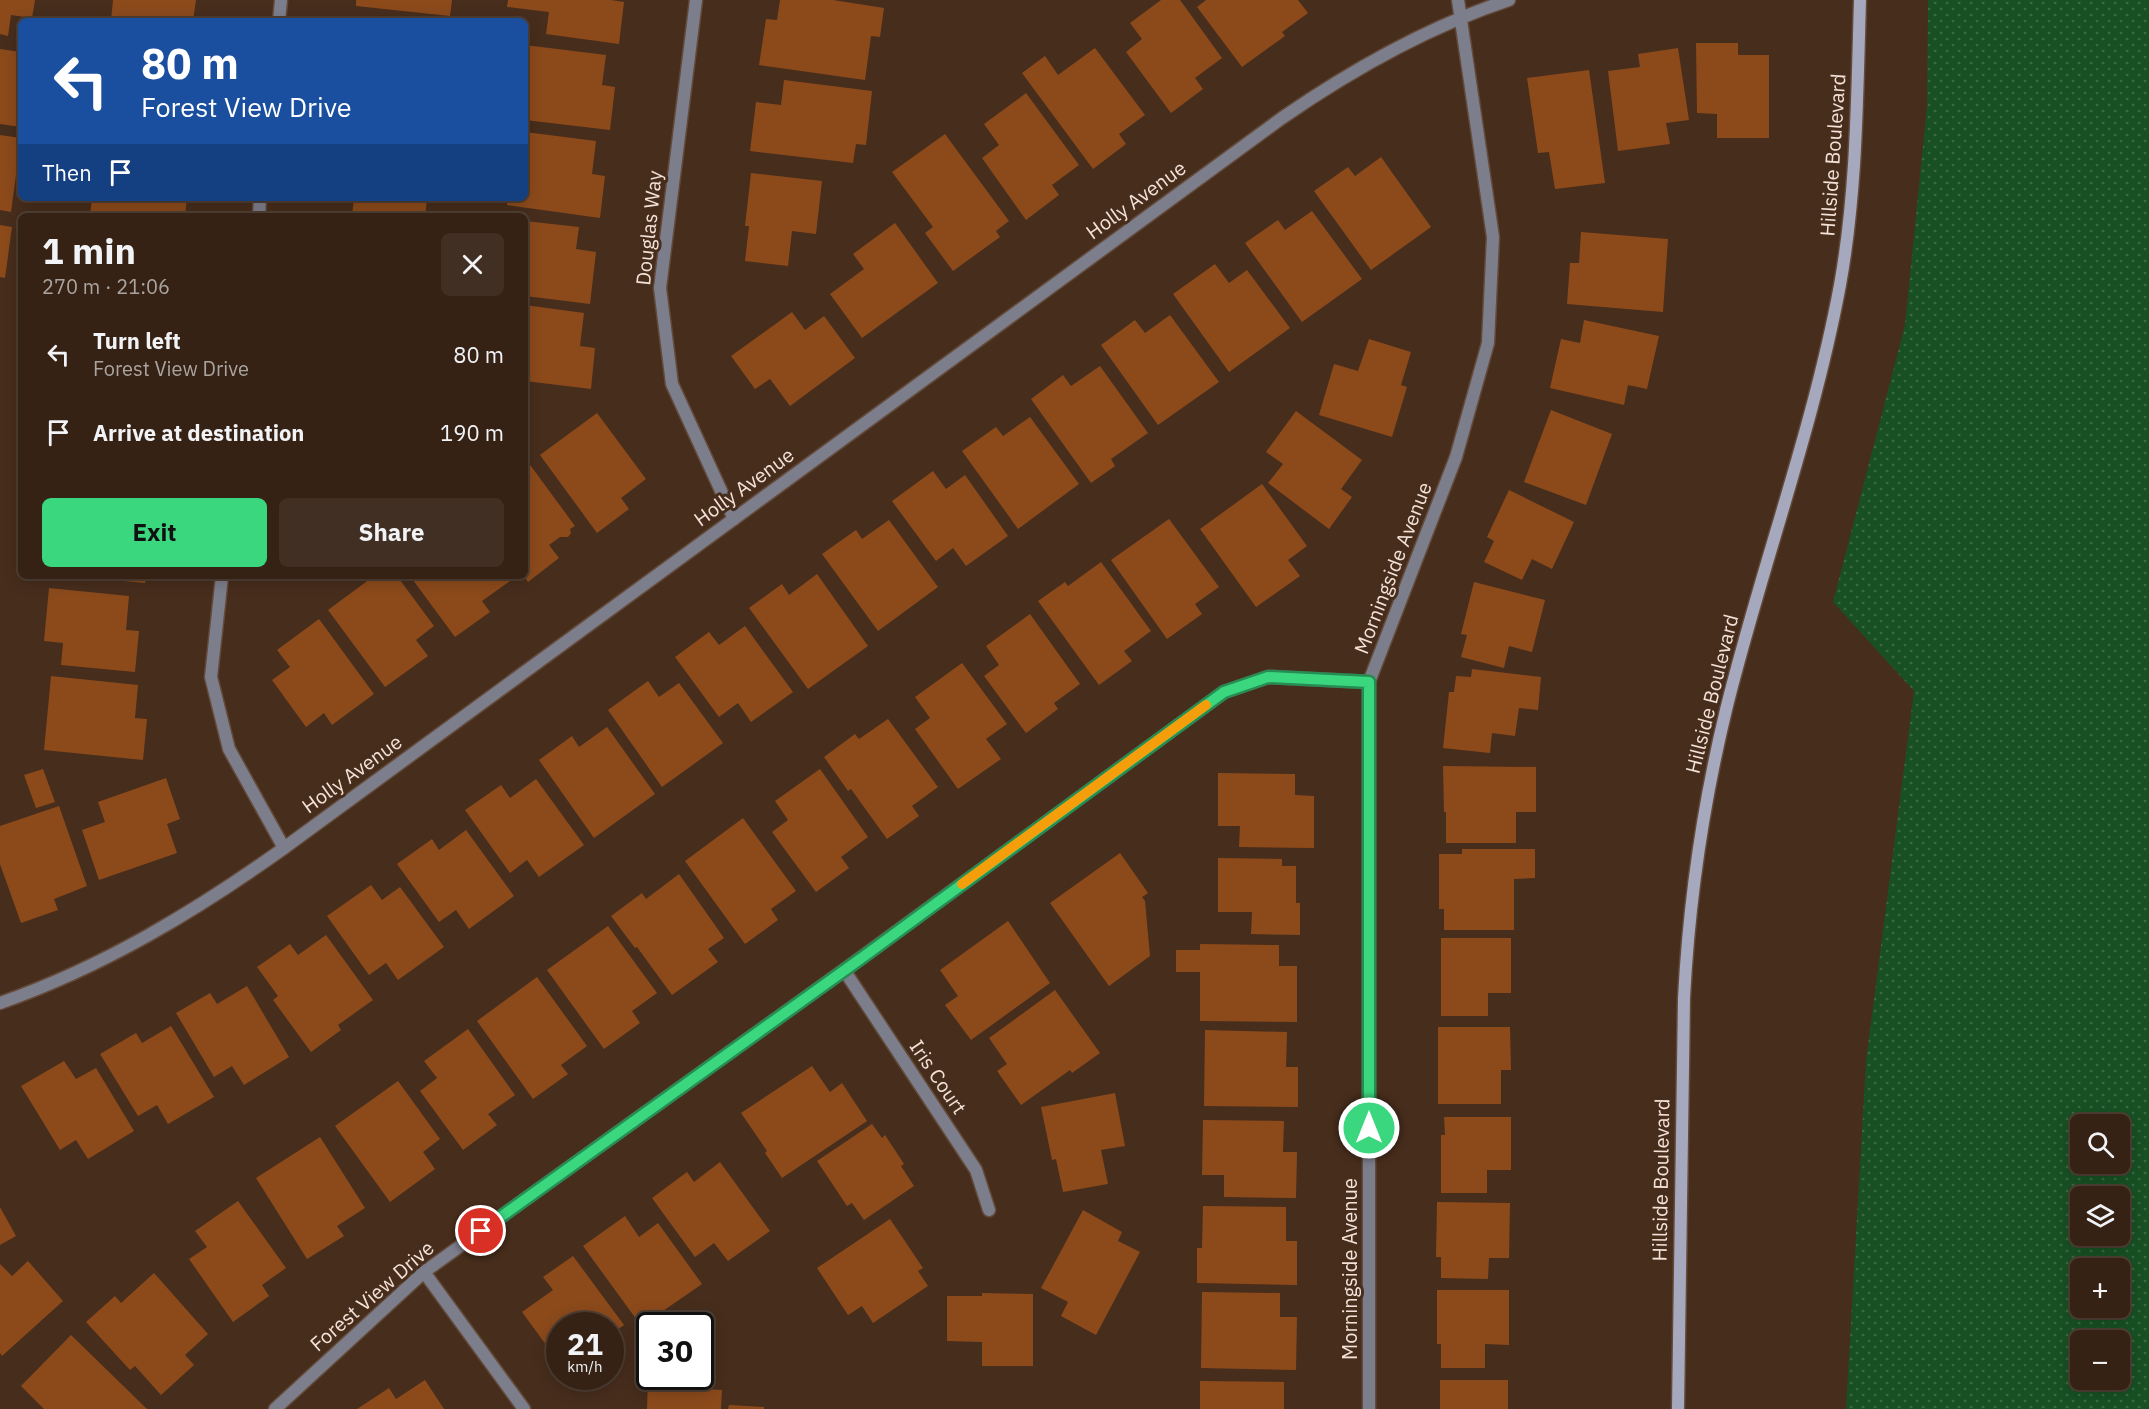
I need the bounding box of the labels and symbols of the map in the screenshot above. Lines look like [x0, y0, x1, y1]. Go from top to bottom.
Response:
street label: Hillside Boulevard [1813, 73, 1852, 237]
street label: Holly Avenue [1080, 154, 1191, 245]
street label: Douglas Way [629, 169, 668, 287]
street label: Holly Avenue [688, 441, 799, 532]
street label: Morningside Avenue [1347, 478, 1438, 658]
street label: Hillside Boulevard [1679, 612, 1744, 776]
street label: Holly Avenue [296, 728, 407, 819]
street label: Iris Court [904, 1034, 973, 1119]
position arrow [1337, 1096, 1401, 1160]
street label: Hillside Boulevard [1646, 1098, 1675, 1262]
street label: Morningside Avenue [1336, 1178, 1363, 1360]
pin [455, 1205, 506, 1256]
street label: Forest View Drive [304, 1234, 439, 1357]
speed limit sign: 30 [636, 1312, 714, 1390]

